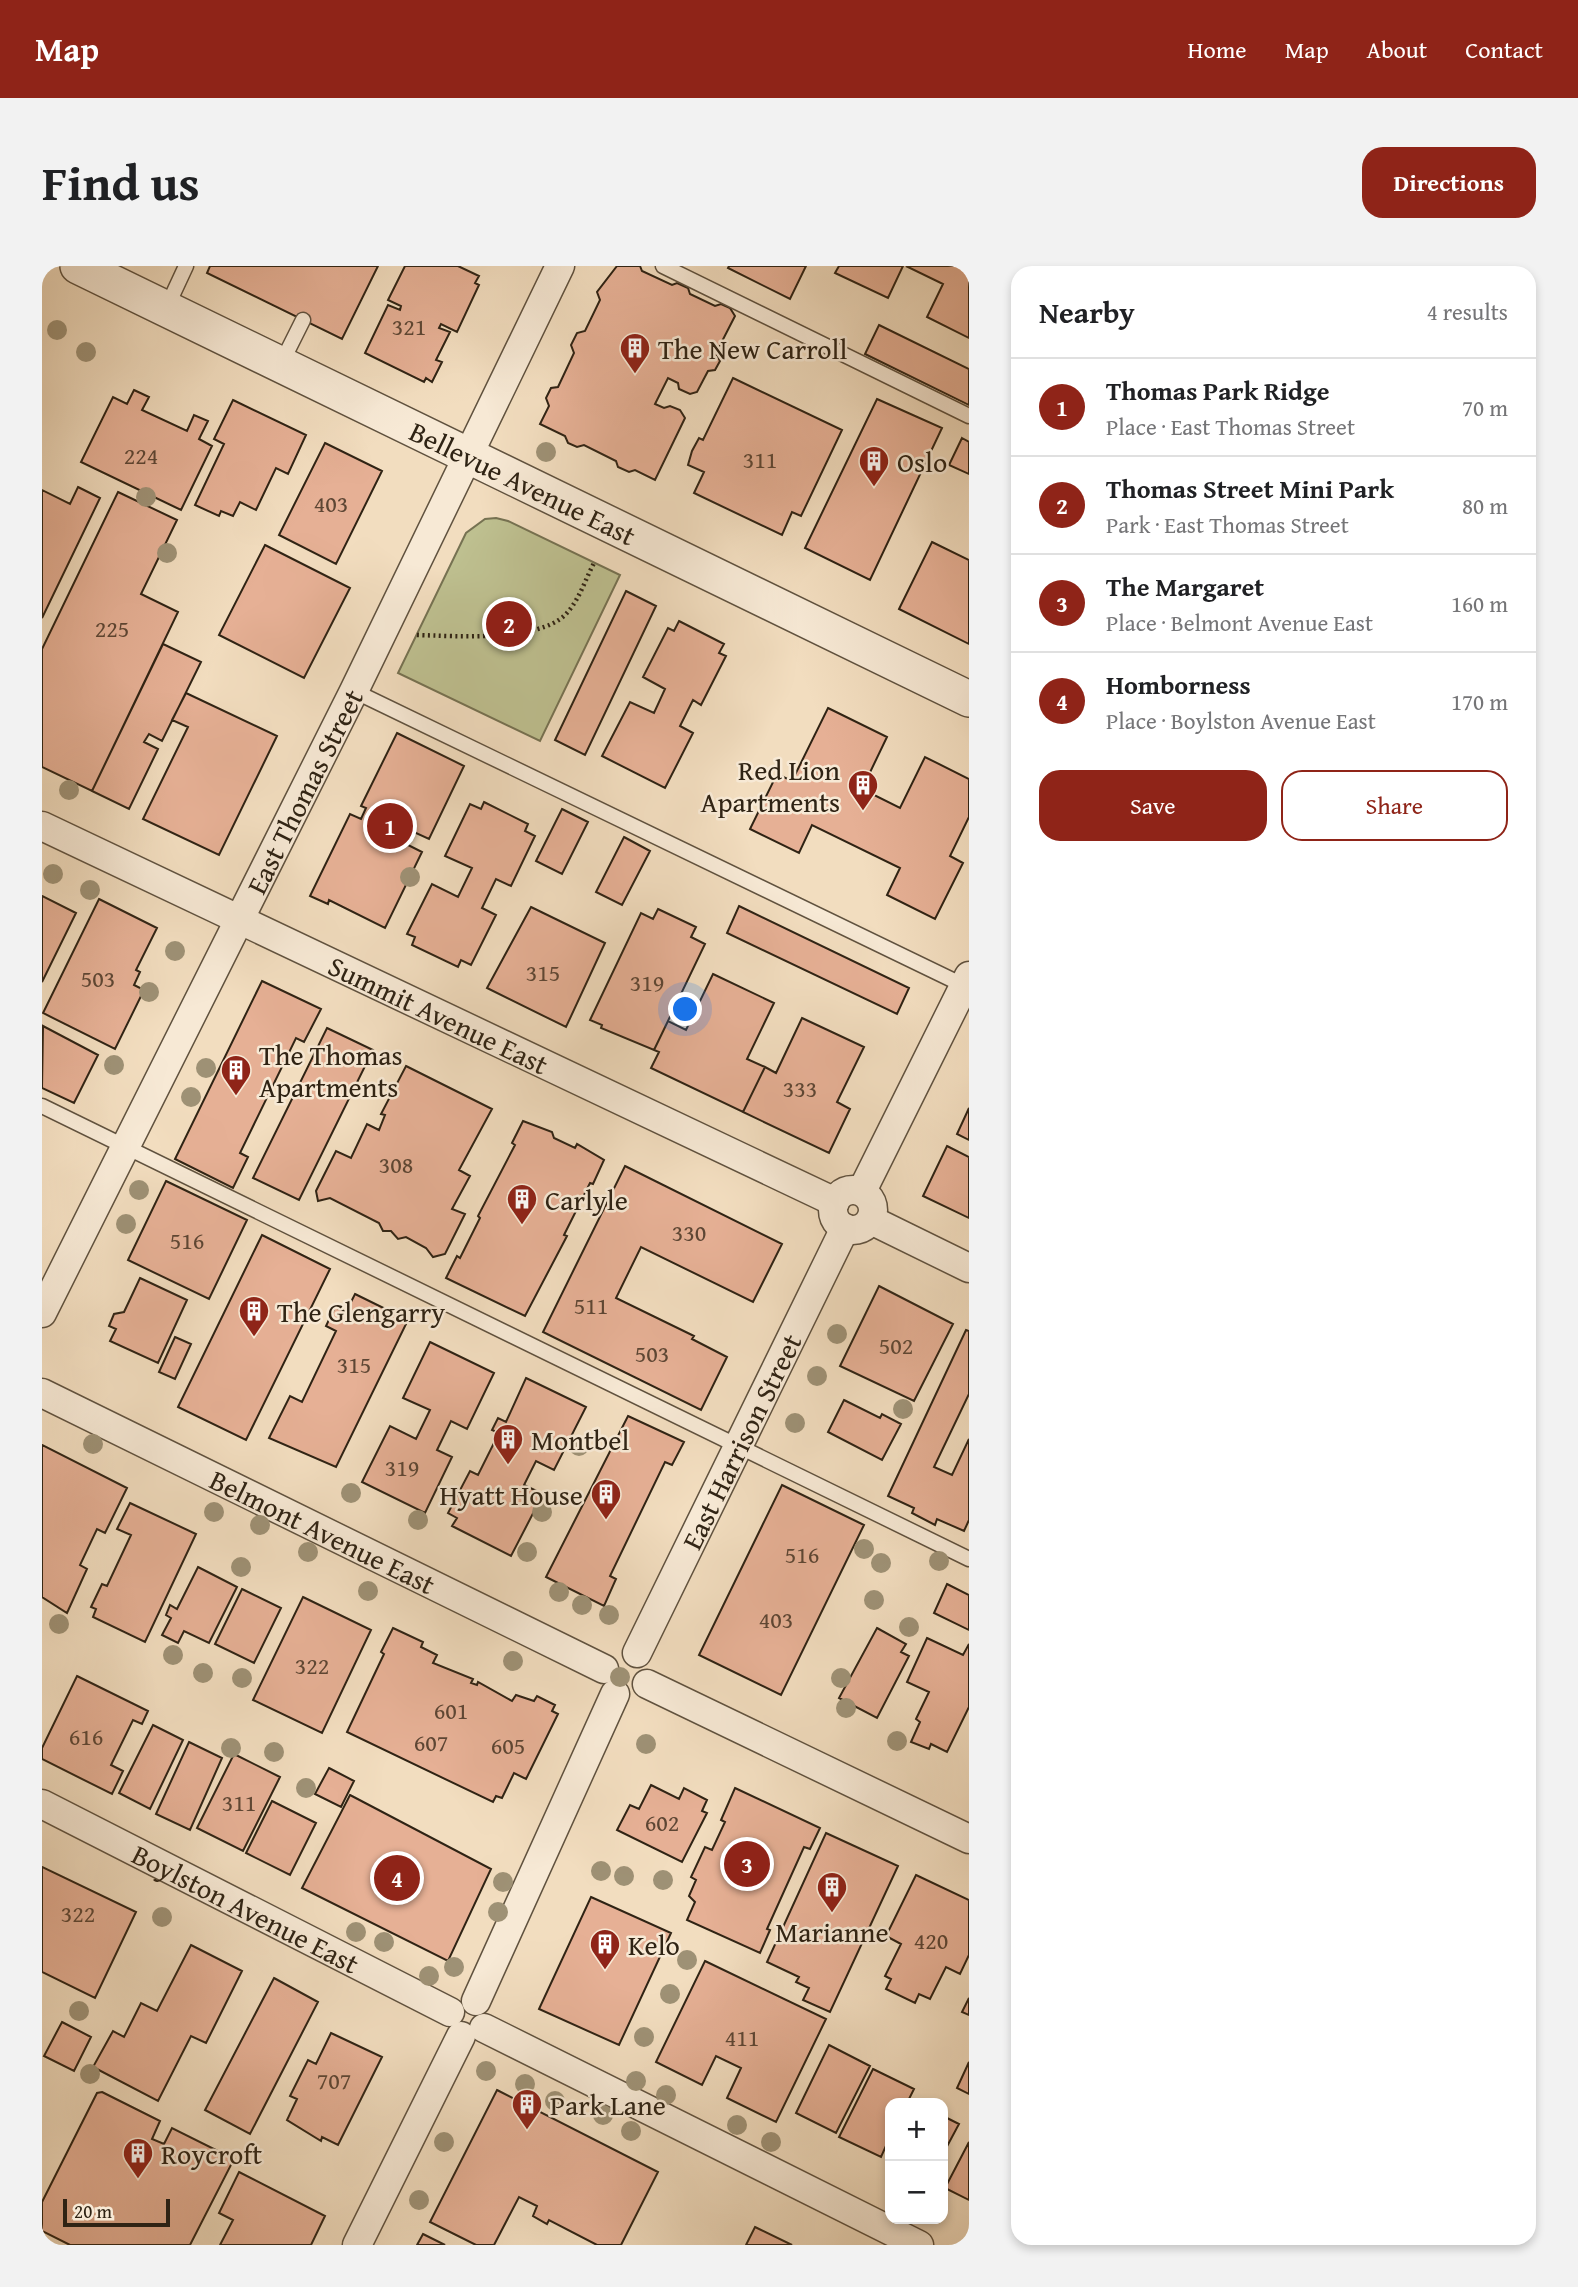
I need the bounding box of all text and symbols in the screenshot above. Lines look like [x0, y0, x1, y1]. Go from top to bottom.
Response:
text: Map [35, 25, 99, 73]
text: Home [1188, 32, 1247, 67]
text: Map [1285, 32, 1329, 67]
text: About [1367, 32, 1427, 67]
text: Contact [1465, 32, 1543, 67]
text: Find us [42, 146, 200, 218]
button: Directions [1362, 147, 1536, 218]
text: Nearby [1039, 290, 1135, 334]
text: 4 results [1427, 295, 1508, 328]
house number: 321 [392, 309, 426, 344]
place label: The New Carroll [658, 328, 847, 369]
building icon: The New Carroll [618, 331, 652, 375]
text: Thomas Park Ridge [1106, 371, 1330, 410]
text: 1 [1056, 391, 1068, 424]
text: 70 m [1462, 391, 1508, 424]
street label: Bellevue Avenue East [403, 410, 643, 555]
text: Place · East Thomas Street [1106, 410, 1355, 443]
house number: 224 [124, 438, 158, 473]
place label: Oslo [897, 441, 947, 482]
house number: 311 [743, 442, 777, 477]
building icon: Oslo [857, 444, 891, 488]
text: Thomas Street Mini Park [1106, 469, 1394, 508]
house number: 403 [314, 486, 348, 521]
text: 2 [1056, 489, 1068, 522]
text: 80 m [1462, 489, 1508, 522]
text: Park · East Thomas Street [1106, 508, 1349, 541]
text: The Margaret [1106, 567, 1264, 606]
text: 3 [1056, 587, 1068, 620]
text: 160 m [1451, 587, 1508, 620]
pin: 2 [486, 598, 532, 650]
text: Place · Belmont Avenue East [1106, 606, 1373, 639]
house number: 225 [95, 611, 129, 646]
text: Homborness [1106, 665, 1251, 704]
street label: East Thomas Street [235, 681, 373, 901]
text: 4 [1056, 685, 1068, 718]
text: 170 m [1451, 685, 1508, 718]
text: Place · Boylston Avenue East [1106, 704, 1376, 737]
place label: Red Lion Apartments [701, 749, 840, 822]
building icon: Red Lion Apartments [846, 768, 880, 812]
button: Save [1039, 770, 1267, 841]
button: Share [1281, 770, 1508, 841]
pin: 1 [367, 800, 413, 852]
street label: Summit Avenue East [322, 944, 556, 1084]
house number: 315 [526, 955, 560, 990]
house number: 503 [81, 961, 115, 996]
house number: 319 [630, 965, 664, 1000]
your location [668, 992, 702, 1026]
place label: The Thomas Apartments [259, 1034, 403, 1107]
building icon: The Thomas Apartments [219, 1053, 253, 1097]
house number: 333 [783, 1071, 817, 1106]
house number: 308 [379, 1147, 413, 1182]
place label: Carlyle [545, 1179, 628, 1220]
building icon: Carlyle [505, 1182, 539, 1226]
house number: 330 [672, 1215, 706, 1250]
house number: 516 [170, 1223, 204, 1258]
house number: 511 [574, 1288, 608, 1323]
place label: The Glengarry [277, 1291, 445, 1332]
building icon: The Glengarry [237, 1294, 271, 1338]
street label: East Harrison Street [671, 1326, 811, 1556]
house number: 502 [879, 1328, 913, 1363]
house number: 503 [635, 1336, 669, 1371]
house number: 315 [337, 1347, 371, 1382]
place label: Montbel [531, 1419, 629, 1460]
building icon: Montbel [491, 1422, 525, 1466]
house number: 319 [385, 1450, 419, 1485]
street label: Belmont Avenue East [203, 1458, 443, 1604]
place label: Hyatt House [439, 1474, 583, 1515]
building icon: Hyatt House [589, 1477, 623, 1521]
house number: 516 [785, 1537, 819, 1572]
house number: 403 [759, 1602, 793, 1637]
house number: 322 [295, 1648, 329, 1683]
house number: 601 [434, 1693, 468, 1728]
house number: 616 [69, 1719, 103, 1754]
house number: 607 [414, 1725, 448, 1760]
house number: 605 [491, 1728, 525, 1763]
house number: 311 [222, 1785, 256, 1820]
house number: 602 [645, 1805, 679, 1840]
street label: Boylston Avenue East [125, 1833, 367, 1983]
pin: 3 [724, 1838, 770, 1890]
pin: 4 [374, 1852, 420, 1904]
building icon: Marianne [815, 1870, 849, 1914]
house number: 322 [61, 1896, 95, 1931]
place label: Marianne [775, 1911, 889, 1952]
house number: 420 [914, 1923, 948, 1958]
place label: Kelo [628, 1924, 680, 1965]
building icon: Kelo [588, 1927, 622, 1971]
house number: 411 [725, 2020, 759, 2055]
house number: 707 [317, 2063, 351, 2098]
place label: Park Lane [550, 2084, 666, 2125]
building icon: Park Lane [510, 2087, 544, 2131]
map controls [885, 2098, 948, 2224]
button: + [885, 2098, 948, 2161]
place label: Roycroft [161, 2133, 262, 2174]
building icon: Roycroft [121, 2136, 155, 2180]
button: − [885, 2161, 948, 2224]
scale bar [63, 2196, 170, 2228]
text: 20 m [74, 2197, 112, 2225]

